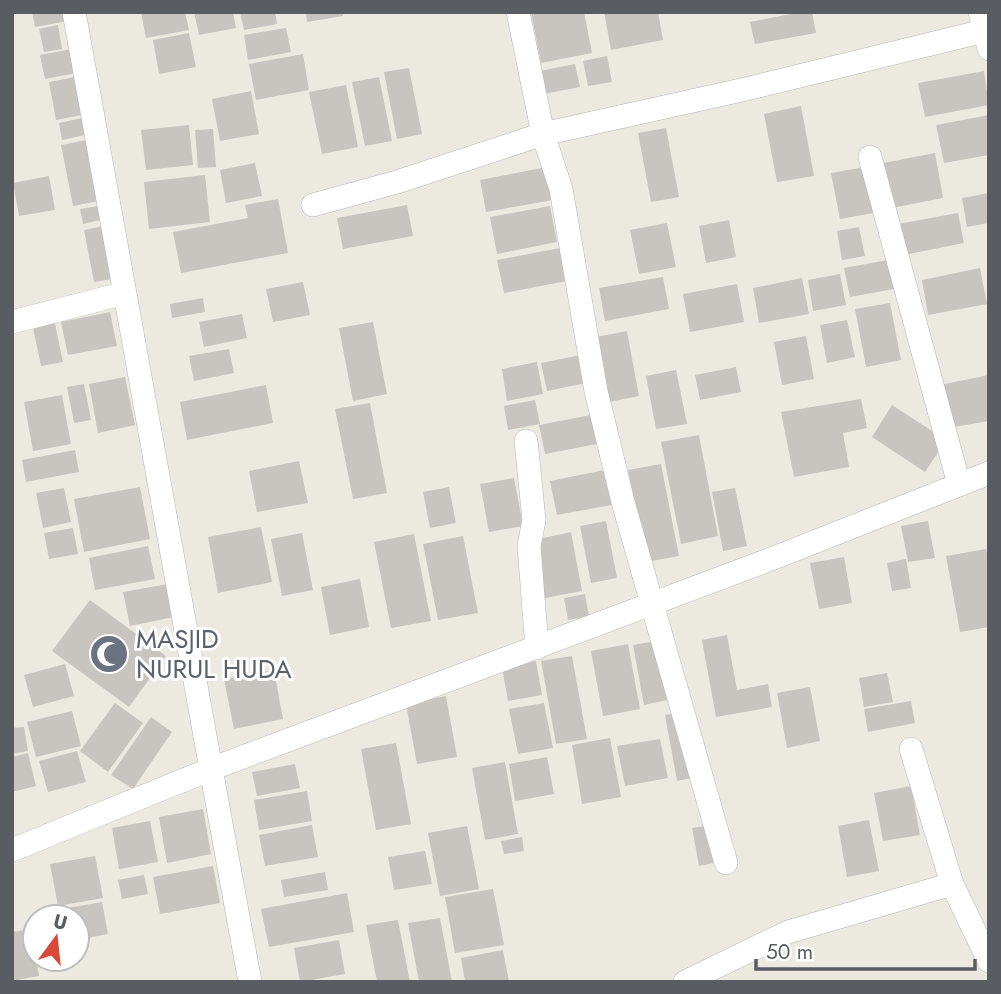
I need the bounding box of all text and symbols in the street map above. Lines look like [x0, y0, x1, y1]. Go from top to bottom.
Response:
place label: MASJID NURUL HUDA [136, 620, 293, 688]
mosque icon: MASJID NURUL HUDA [88, 633, 130, 675]
north arrow [21, 903, 91, 973]
text: U [50, 907, 70, 937]
scale bar [756, 928, 975, 972]
text: 50 m [766, 937, 813, 967]

